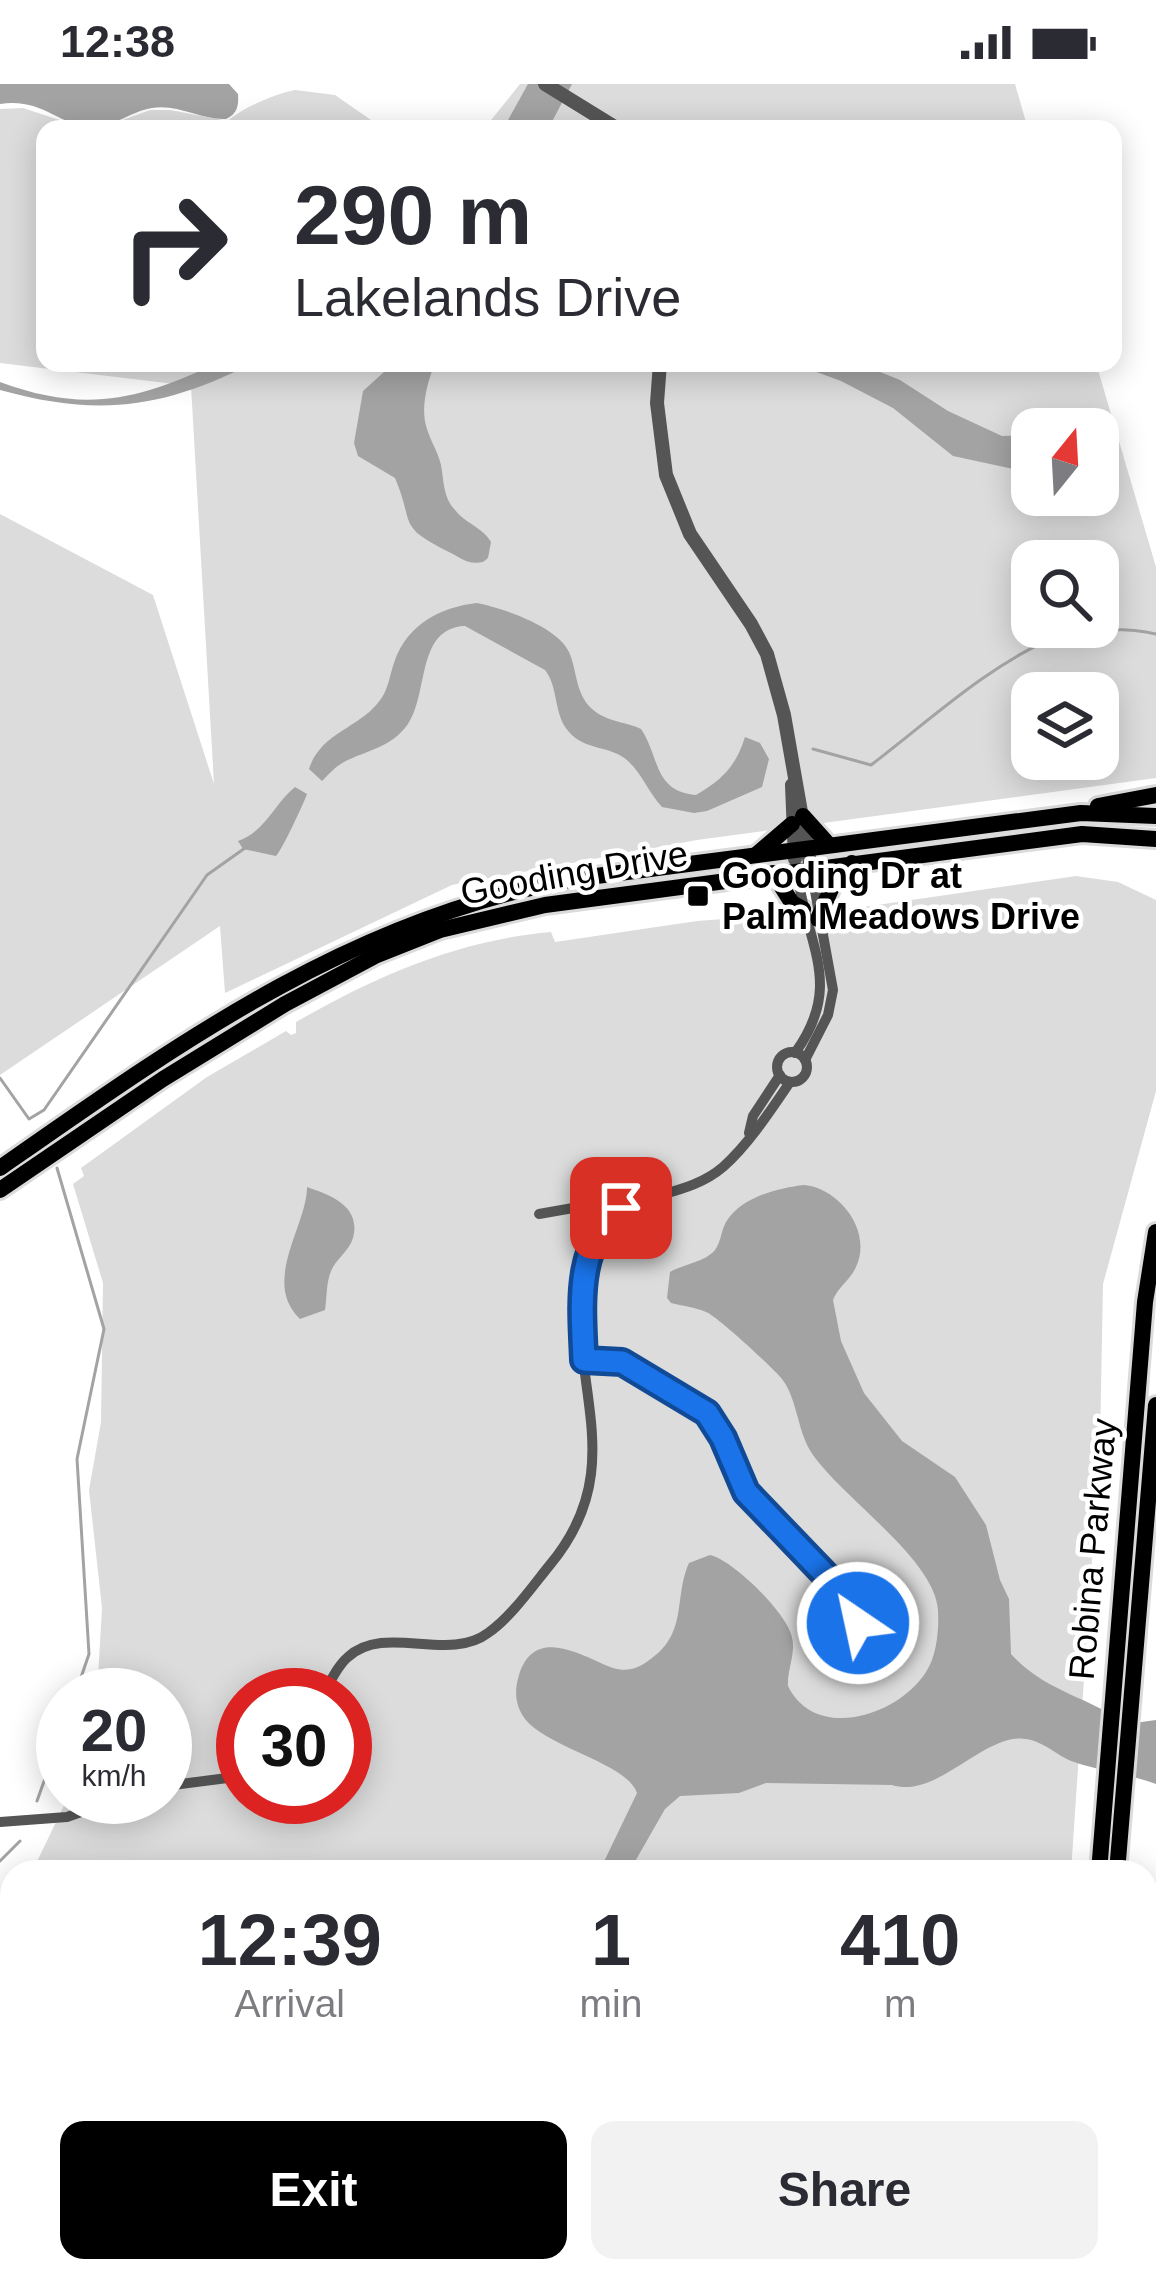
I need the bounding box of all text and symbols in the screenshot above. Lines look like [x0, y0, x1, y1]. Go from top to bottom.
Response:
text: 12:38 [60, 16, 175, 67]
icon: right [96, 168, 252, 324]
text: 290 m [294, 168, 532, 262]
text: Lakelands Drive [294, 267, 681, 327]
north arrow [1011, 408, 1119, 516]
map controls [1011, 408, 1119, 780]
button: search [1011, 540, 1119, 648]
button: layers [1011, 672, 1119, 780]
street label: Gooding Drive [457, 832, 691, 913]
place label: Gooding Dr at Palm Meadows Drive [722, 855, 1080, 937]
marker: Gooding Dr at Palm Meadows Drive [685, 883, 711, 909]
pin [570, 1157, 672, 1259]
icon: arrive [588, 1175, 654, 1241]
street label: Robina Parkway [1061, 1417, 1124, 1681]
position arrow [795, 1560, 921, 1686]
speed limit sign: 30 [216, 1668, 372, 1824]
text: 20 [81, 1697, 147, 1764]
text: km/h [81, 1759, 147, 1792]
text: 12:39 [198, 1900, 382, 1980]
text: 1 [591, 1900, 631, 1980]
text: 410 [840, 1900, 960, 1980]
text: Arrival [235, 1982, 345, 2025]
text: min [580, 1982, 642, 2025]
text: m [884, 1982, 916, 2025]
button: Exit [60, 2121, 567, 2259]
button: Share [591, 2121, 1098, 2259]

